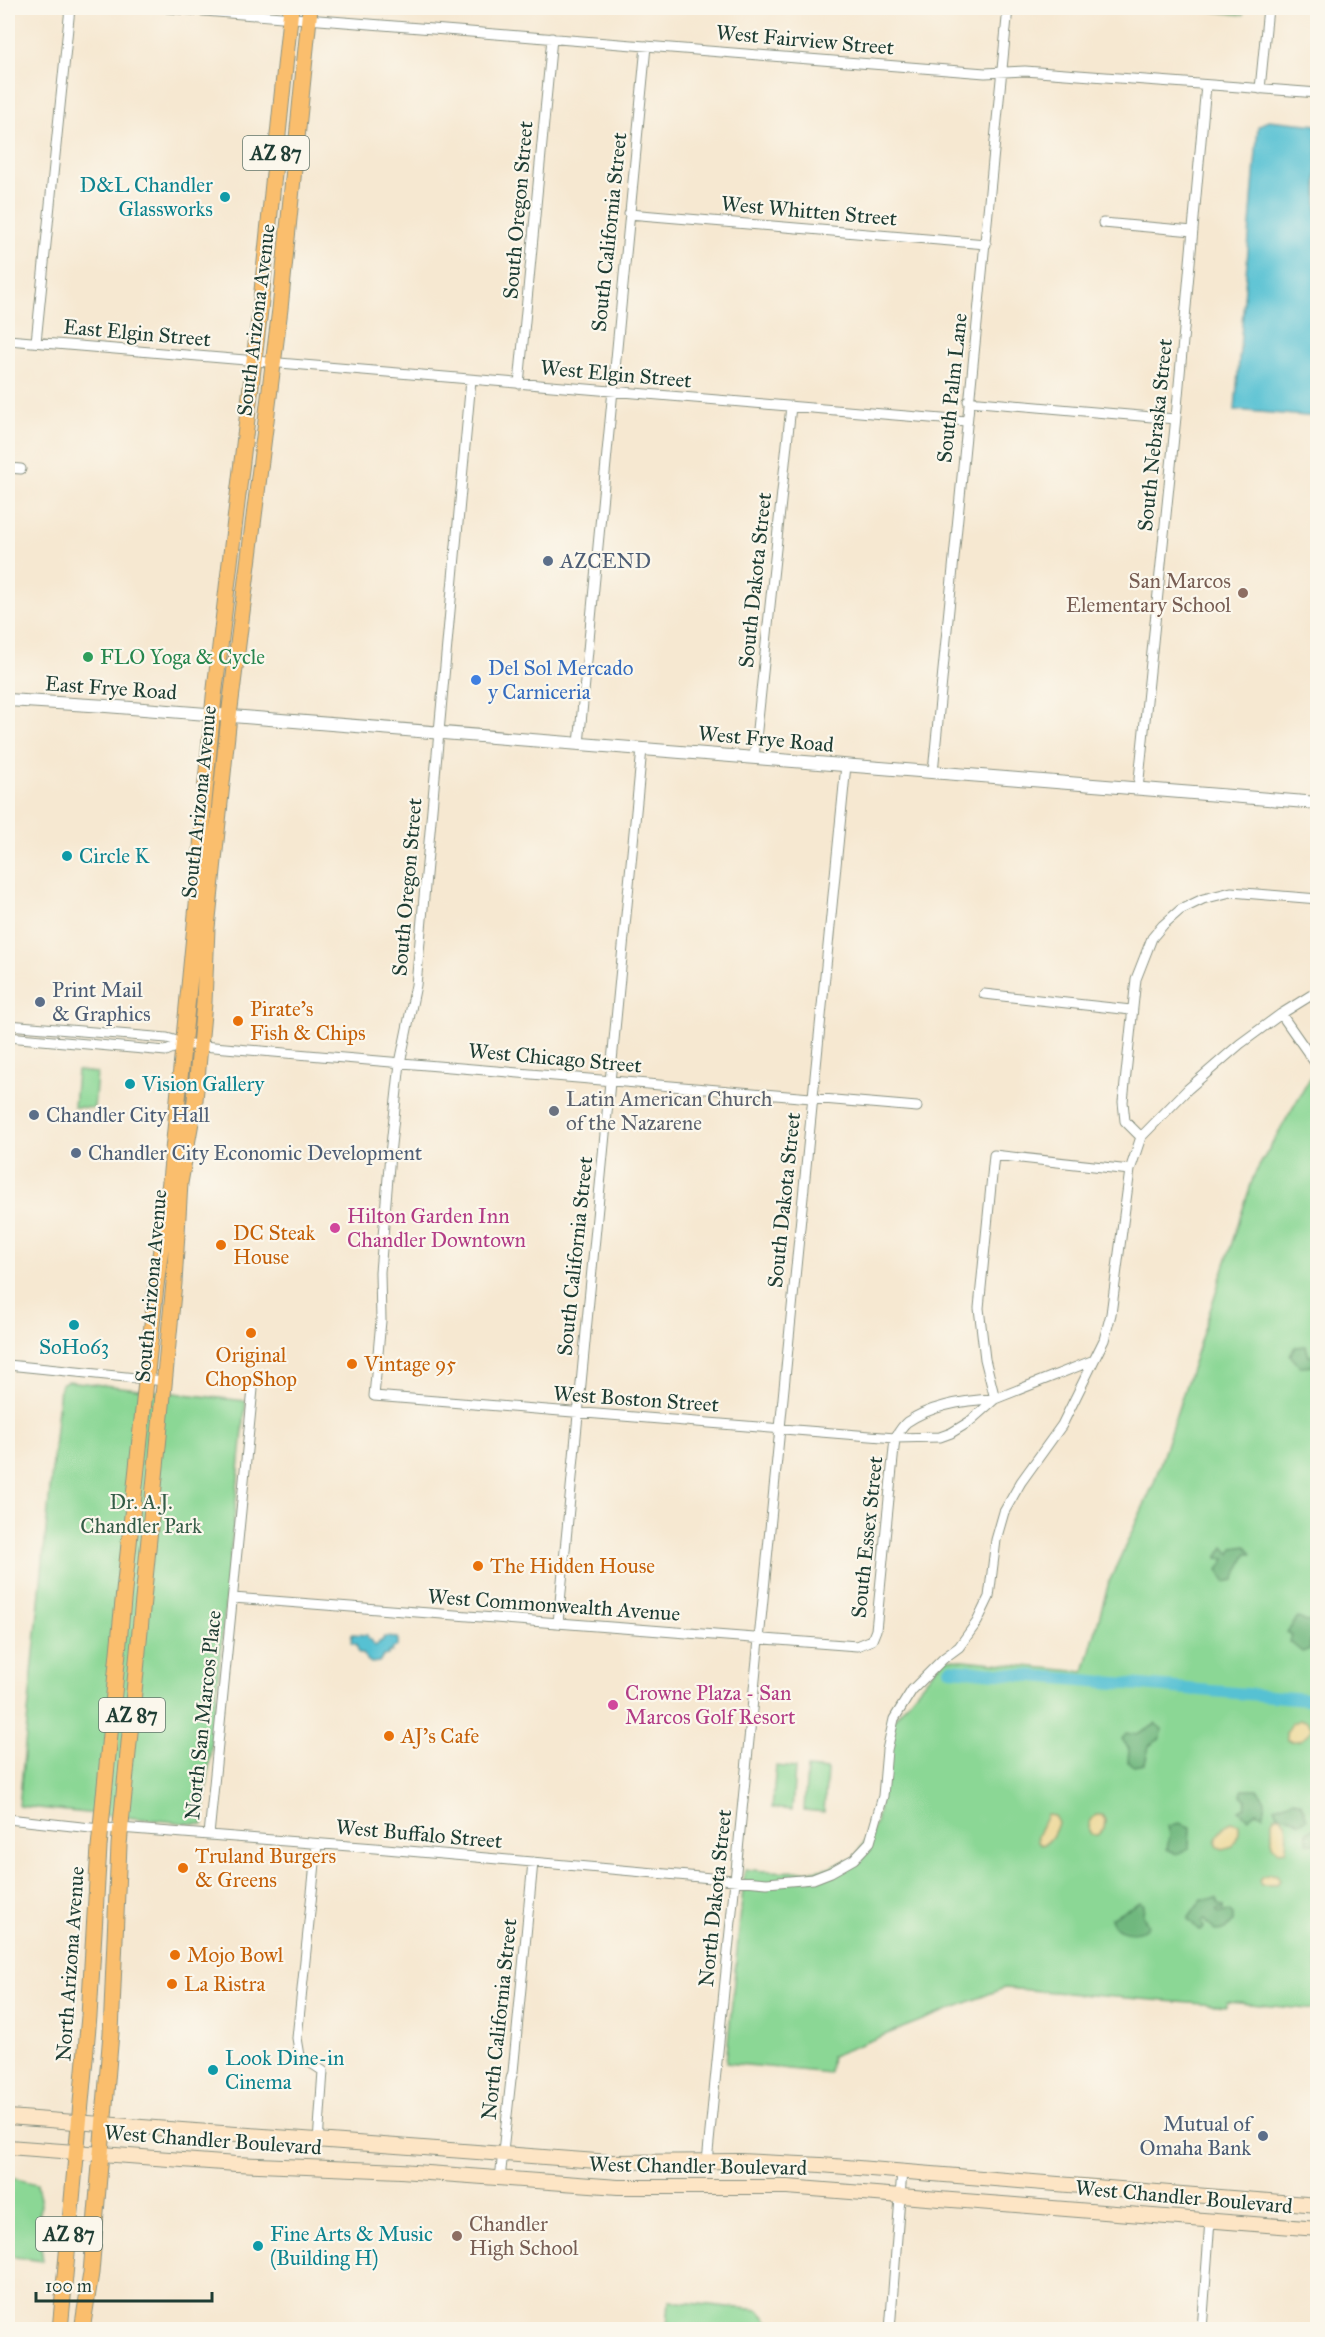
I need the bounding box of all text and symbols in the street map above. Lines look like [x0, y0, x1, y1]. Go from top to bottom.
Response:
street label: West Fairview Street [715, 19, 896, 61]
street label: South Oregon Street [497, 119, 539, 300]
street label: South California Street [586, 130, 632, 333]
road number: AZ 87 [243, 136, 309, 170]
place label: D&L Chandler Glassworks [80, 172, 213, 222]
marker: D&L Chandler Glassworks [218, 190, 232, 204]
street label: West Whitten Street [720, 190, 899, 232]
street label: South Arizona Avenue [231, 222, 281, 418]
street label: South Palm Lane [931, 312, 973, 464]
street label: East Elgin Street [62, 314, 212, 352]
street label: South Nebraska Street [1132, 337, 1178, 533]
street label: West Elgin Street [539, 354, 693, 394]
street label: South Dakota Street [733, 490, 777, 669]
place label: AZCEND [559, 548, 651, 574]
marker: AZCEND [541, 554, 555, 568]
place label: San Marcos Elementary School [1066, 568, 1231, 618]
marker: San Marcos Elementary School [1236, 586, 1250, 600]
place label: FLO Yoga & Cycle [100, 644, 265, 670]
marker: FLO Yoga & Cycle [81, 650, 95, 664]
place label: Del Sol Mercado y Carniceria [488, 655, 634, 705]
street label: East Frye Road [44, 670, 178, 706]
marker: Del Sol Mercado y Carniceria [469, 673, 483, 687]
street label: South Arizona Avenue [176, 704, 222, 900]
street label: West Frye Road [697, 720, 835, 758]
street label: South Oregon Street [386, 796, 428, 977]
place label: Circle K [79, 843, 151, 869]
marker: Circle K [60, 849, 74, 863]
place label: Print Mail & Graphics [52, 977, 151, 1027]
marker: Print Mail & Graphics [33, 995, 47, 1009]
place label: Pirate's Fish & Chips [250, 996, 366, 1046]
marker: Pirate's Fish & Chips [231, 1014, 245, 1028]
street label: West Chicago Street [467, 1037, 643, 1079]
place label: Vision Gallery [141, 1071, 265, 1097]
marker: Vision Gallery [123, 1077, 137, 1091]
place label: Latin American Church of the Nazarene [566, 1086, 773, 1136]
place label: Chandler City Hall [46, 1102, 210, 1128]
marker: Latin American Church of the Nazarene [547, 1104, 561, 1118]
marker: Chandler City Hall [27, 1108, 41, 1122]
street label: South Dakota Street [762, 1110, 806, 1289]
place label: Chandler City Economic Development [88, 1140, 423, 1166]
marker: Chandler City Economic Development [69, 1146, 83, 1160]
street label: South California Street [552, 1154, 598, 1357]
street label: South Arizona Avenue [130, 1188, 172, 1384]
place label: Hilton Garden Inn Chandler Downtown [347, 1203, 526, 1253]
place label: DC Steak House [233, 1220, 316, 1270]
marker: Hilton Garden Inn Chandler Downtown [328, 1221, 342, 1235]
marker: DC Steak House [214, 1238, 228, 1252]
marker: SoHo63 [67, 1318, 81, 1332]
marker: Original ChopShop [244, 1326, 258, 1340]
place label: SoHo63 [39, 1334, 109, 1360]
place label: Original ChopShop [205, 1342, 297, 1392]
place label: Vintage 95 [363, 1351, 456, 1377]
marker: Vintage 95 [345, 1357, 359, 1371]
street label: West Boston Street [552, 1380, 720, 1418]
street label: South Essex Street [846, 1454, 888, 1619]
park label: Dr. A.J. Chandler Park [80, 1489, 202, 1539]
place label: The Hidden House [490, 1553, 655, 1579]
marker: The Hidden House [471, 1559, 485, 1573]
street label: West Commonwealth Avenue [427, 1583, 681, 1627]
street label: North San Marcos Place [179, 1609, 227, 1821]
place label: Crowne Plaza - San Marcos Golf Resort [625, 1680, 796, 1730]
road number: AZ 87 [99, 1698, 165, 1732]
marker: Crowne Plaza - San Marcos Golf Resort [606, 1698, 620, 1712]
place label: AJ's Cafe [400, 1723, 479, 1749]
marker: AJ's Cafe [382, 1729, 396, 1743]
street label: North Dakota Street [693, 1807, 737, 1988]
street label: West Buffalo Street [335, 1814, 504, 1854]
place label: Truland Burgers & Greens [195, 1843, 336, 1893]
marker: Truland Burgers & Greens [176, 1861, 190, 1875]
street label: North Arizona Avenue [50, 1865, 90, 2063]
street label: North California Street [475, 1916, 523, 2121]
place label: Mojo Bowl [187, 1942, 284, 1968]
marker: Mojo Bowl [168, 1948, 182, 1962]
place label: La Ristra [184, 1971, 265, 1997]
marker: La Ristra [165, 1977, 179, 1991]
place label: Look Dine-in Cinema [225, 2045, 344, 2095]
marker: Look Dine-in Cinema [206, 2063, 220, 2077]
place label: Mutual of Omaha Bank [1140, 2111, 1254, 2161]
street label: West Chandler Boulevard [103, 2119, 323, 2161]
marker: Mutual of Omaha Bank [1256, 2129, 1270, 2143]
street label: West Chandler Boulevard [589, 2151, 808, 2181]
street label: West Chandler Boulevard [1074, 2175, 1294, 2220]
place label: Chandler High School [469, 2211, 579, 2261]
road number: AZ 87 [36, 2217, 102, 2251]
place label: Fine Arts & Music (Building H) [270, 2221, 433, 2271]
marker: Chandler High School [450, 2229, 464, 2243]
marker: Fine Arts & Music (Building H) [251, 2239, 265, 2253]
scale bar [36, 2265, 212, 2303]
text: 100 m [45, 2275, 92, 2297]

